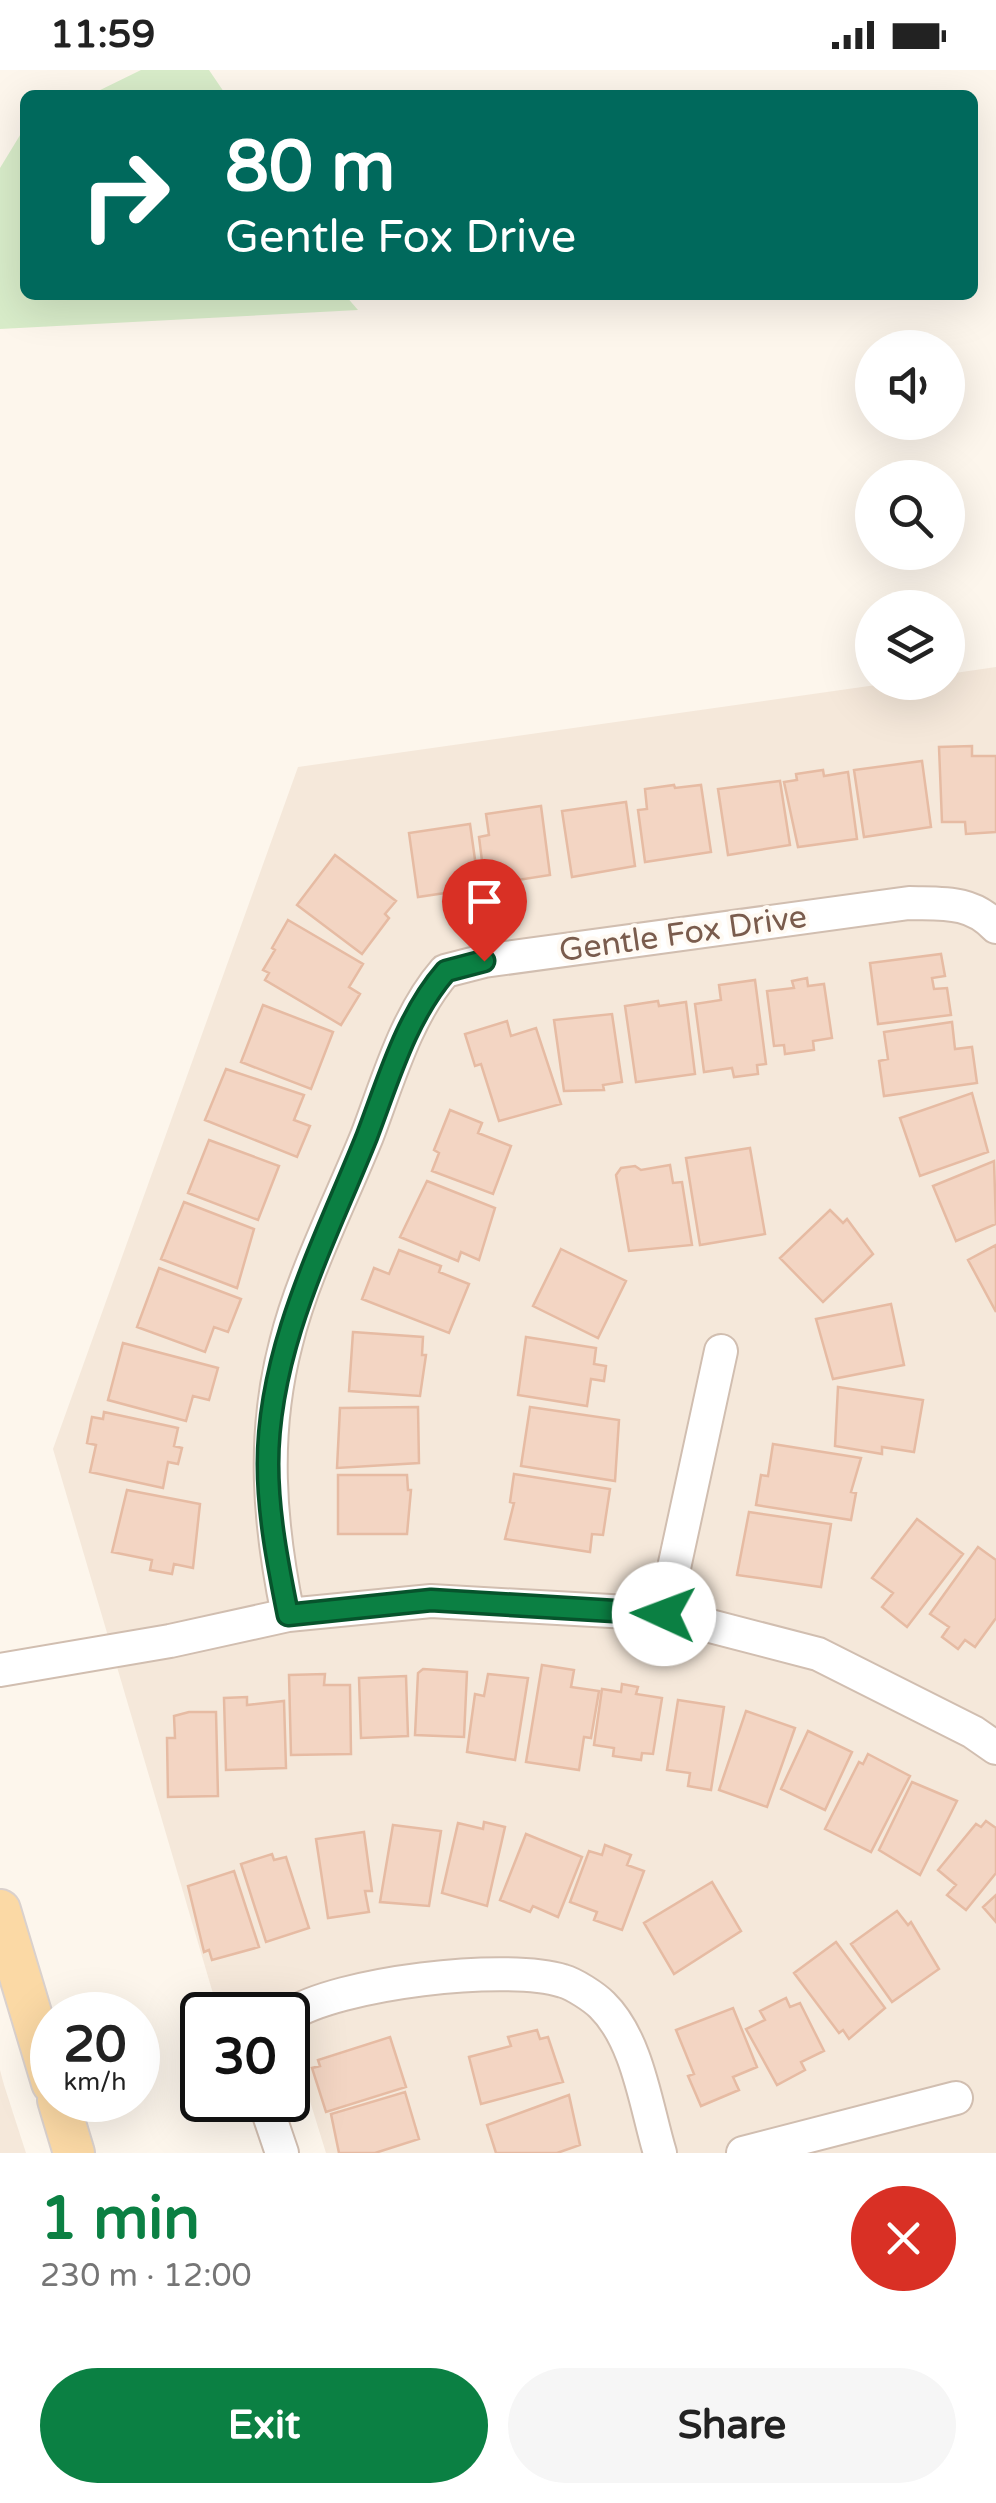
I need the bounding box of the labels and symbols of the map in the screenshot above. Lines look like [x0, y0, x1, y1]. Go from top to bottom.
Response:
pin [442, 859, 527, 962]
street label: Gentle Fox Drive [557, 898, 809, 970]
position arrow [612, 1562, 716, 1666]
speed limit sign: 30 [180, 1992, 310, 2122]

